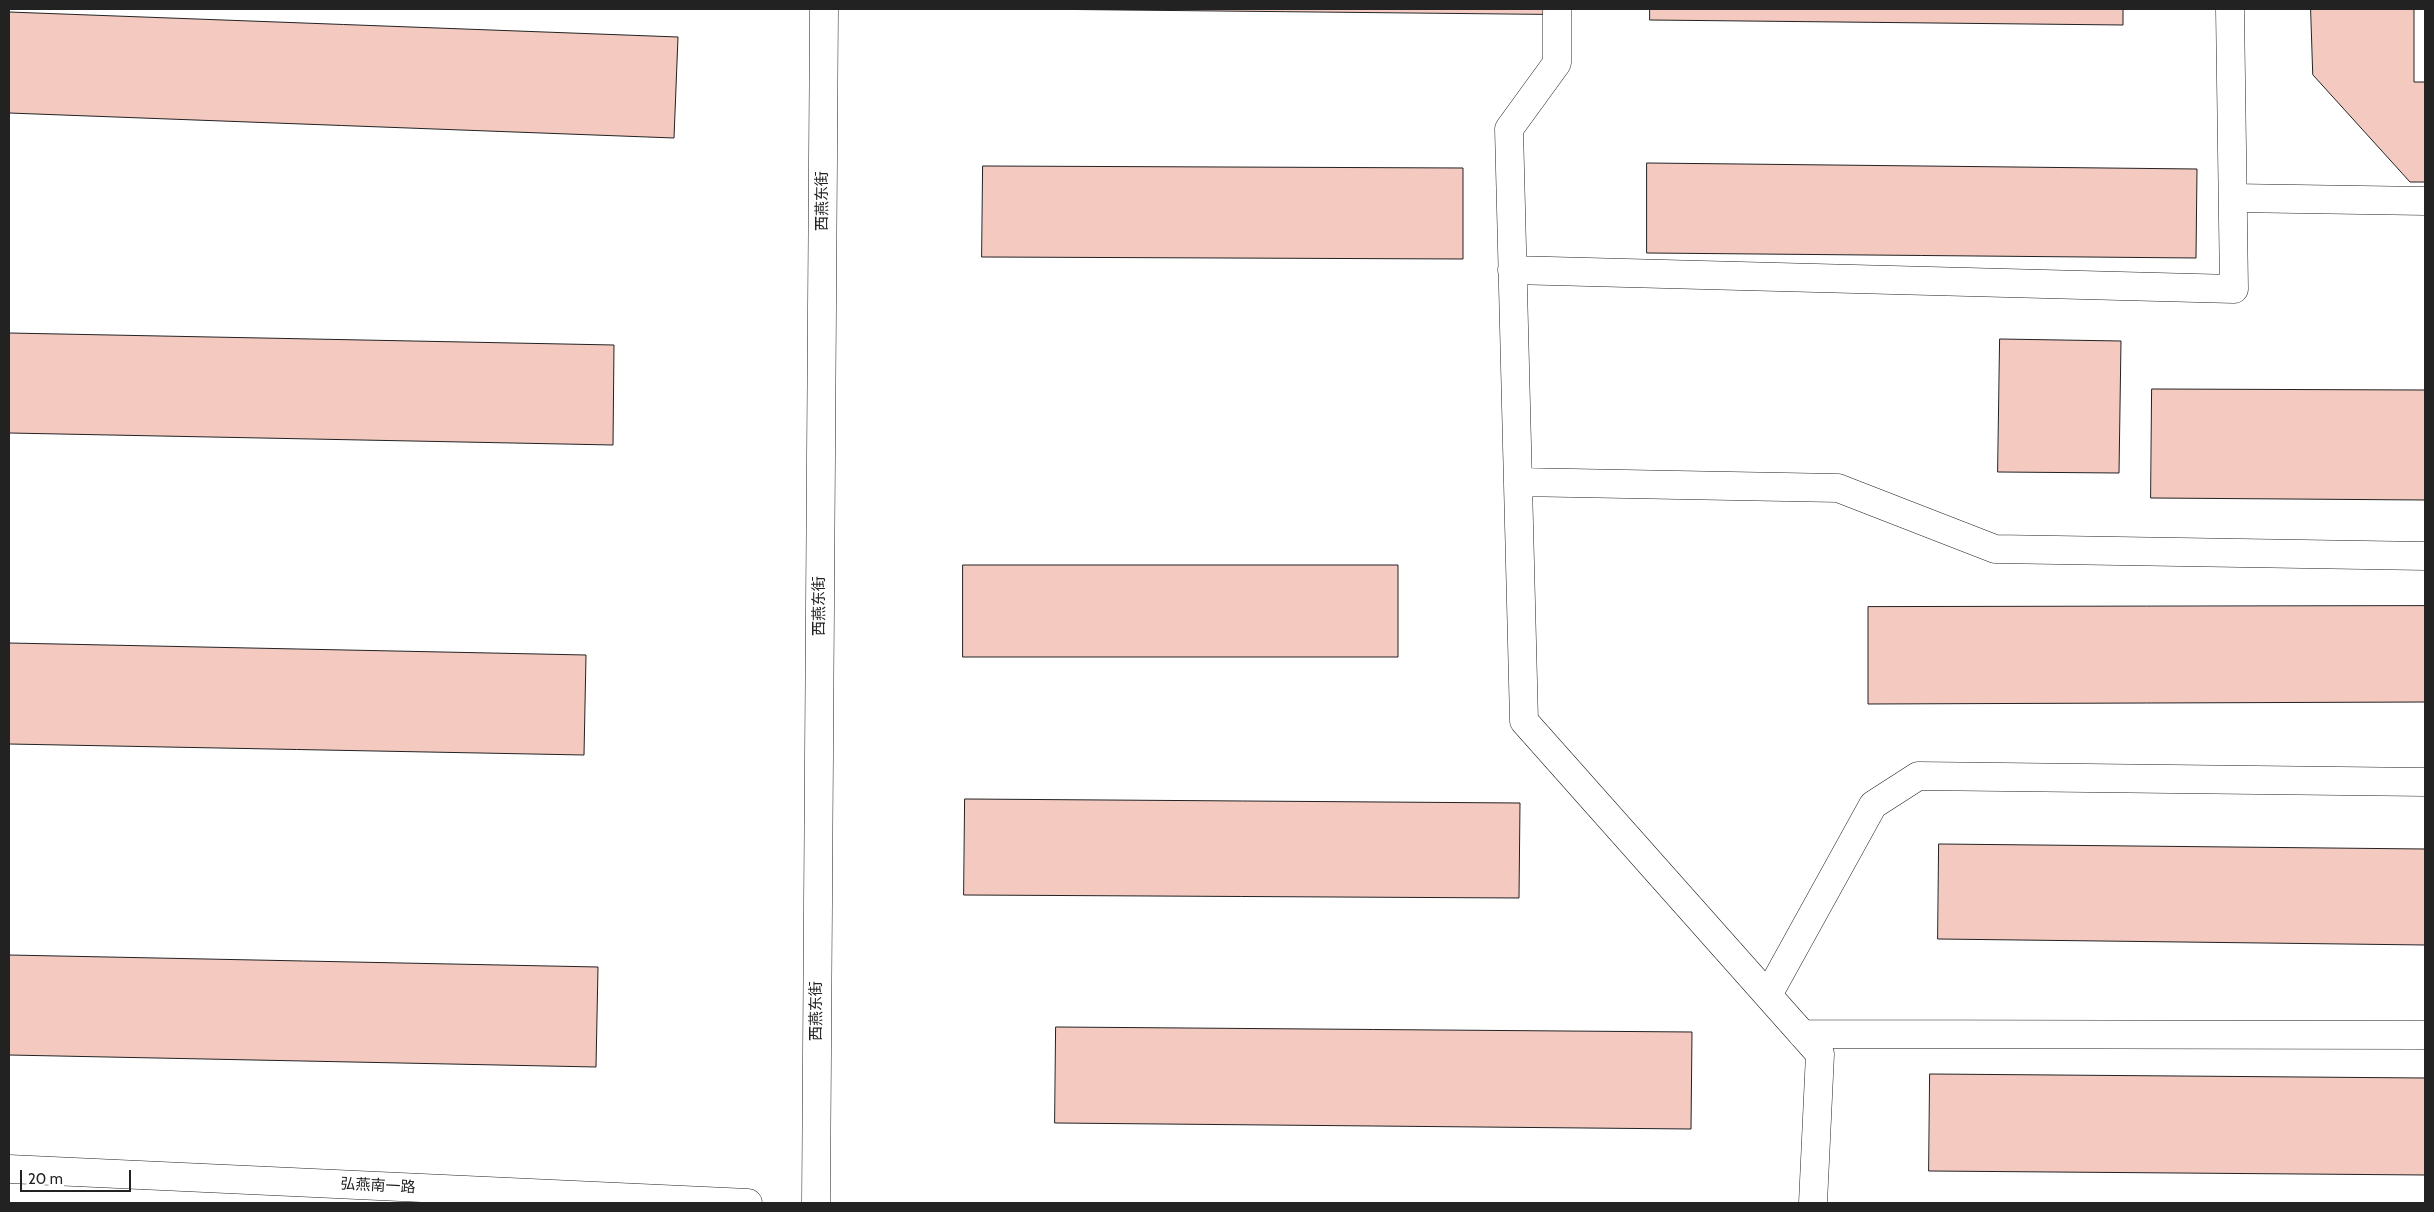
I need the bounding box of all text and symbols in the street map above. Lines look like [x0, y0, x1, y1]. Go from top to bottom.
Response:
street label: 西燕东街 [814, 171, 832, 231]
street label: 西燕东街 [811, 576, 829, 636]
street label: 西燕东街 [808, 981, 826, 1041]
scale bar [22, 1160, 134, 1192]
text: 20 m [28, 1170, 63, 1188]
street label: 弘燕南一路 [340, 1175, 416, 1197]

